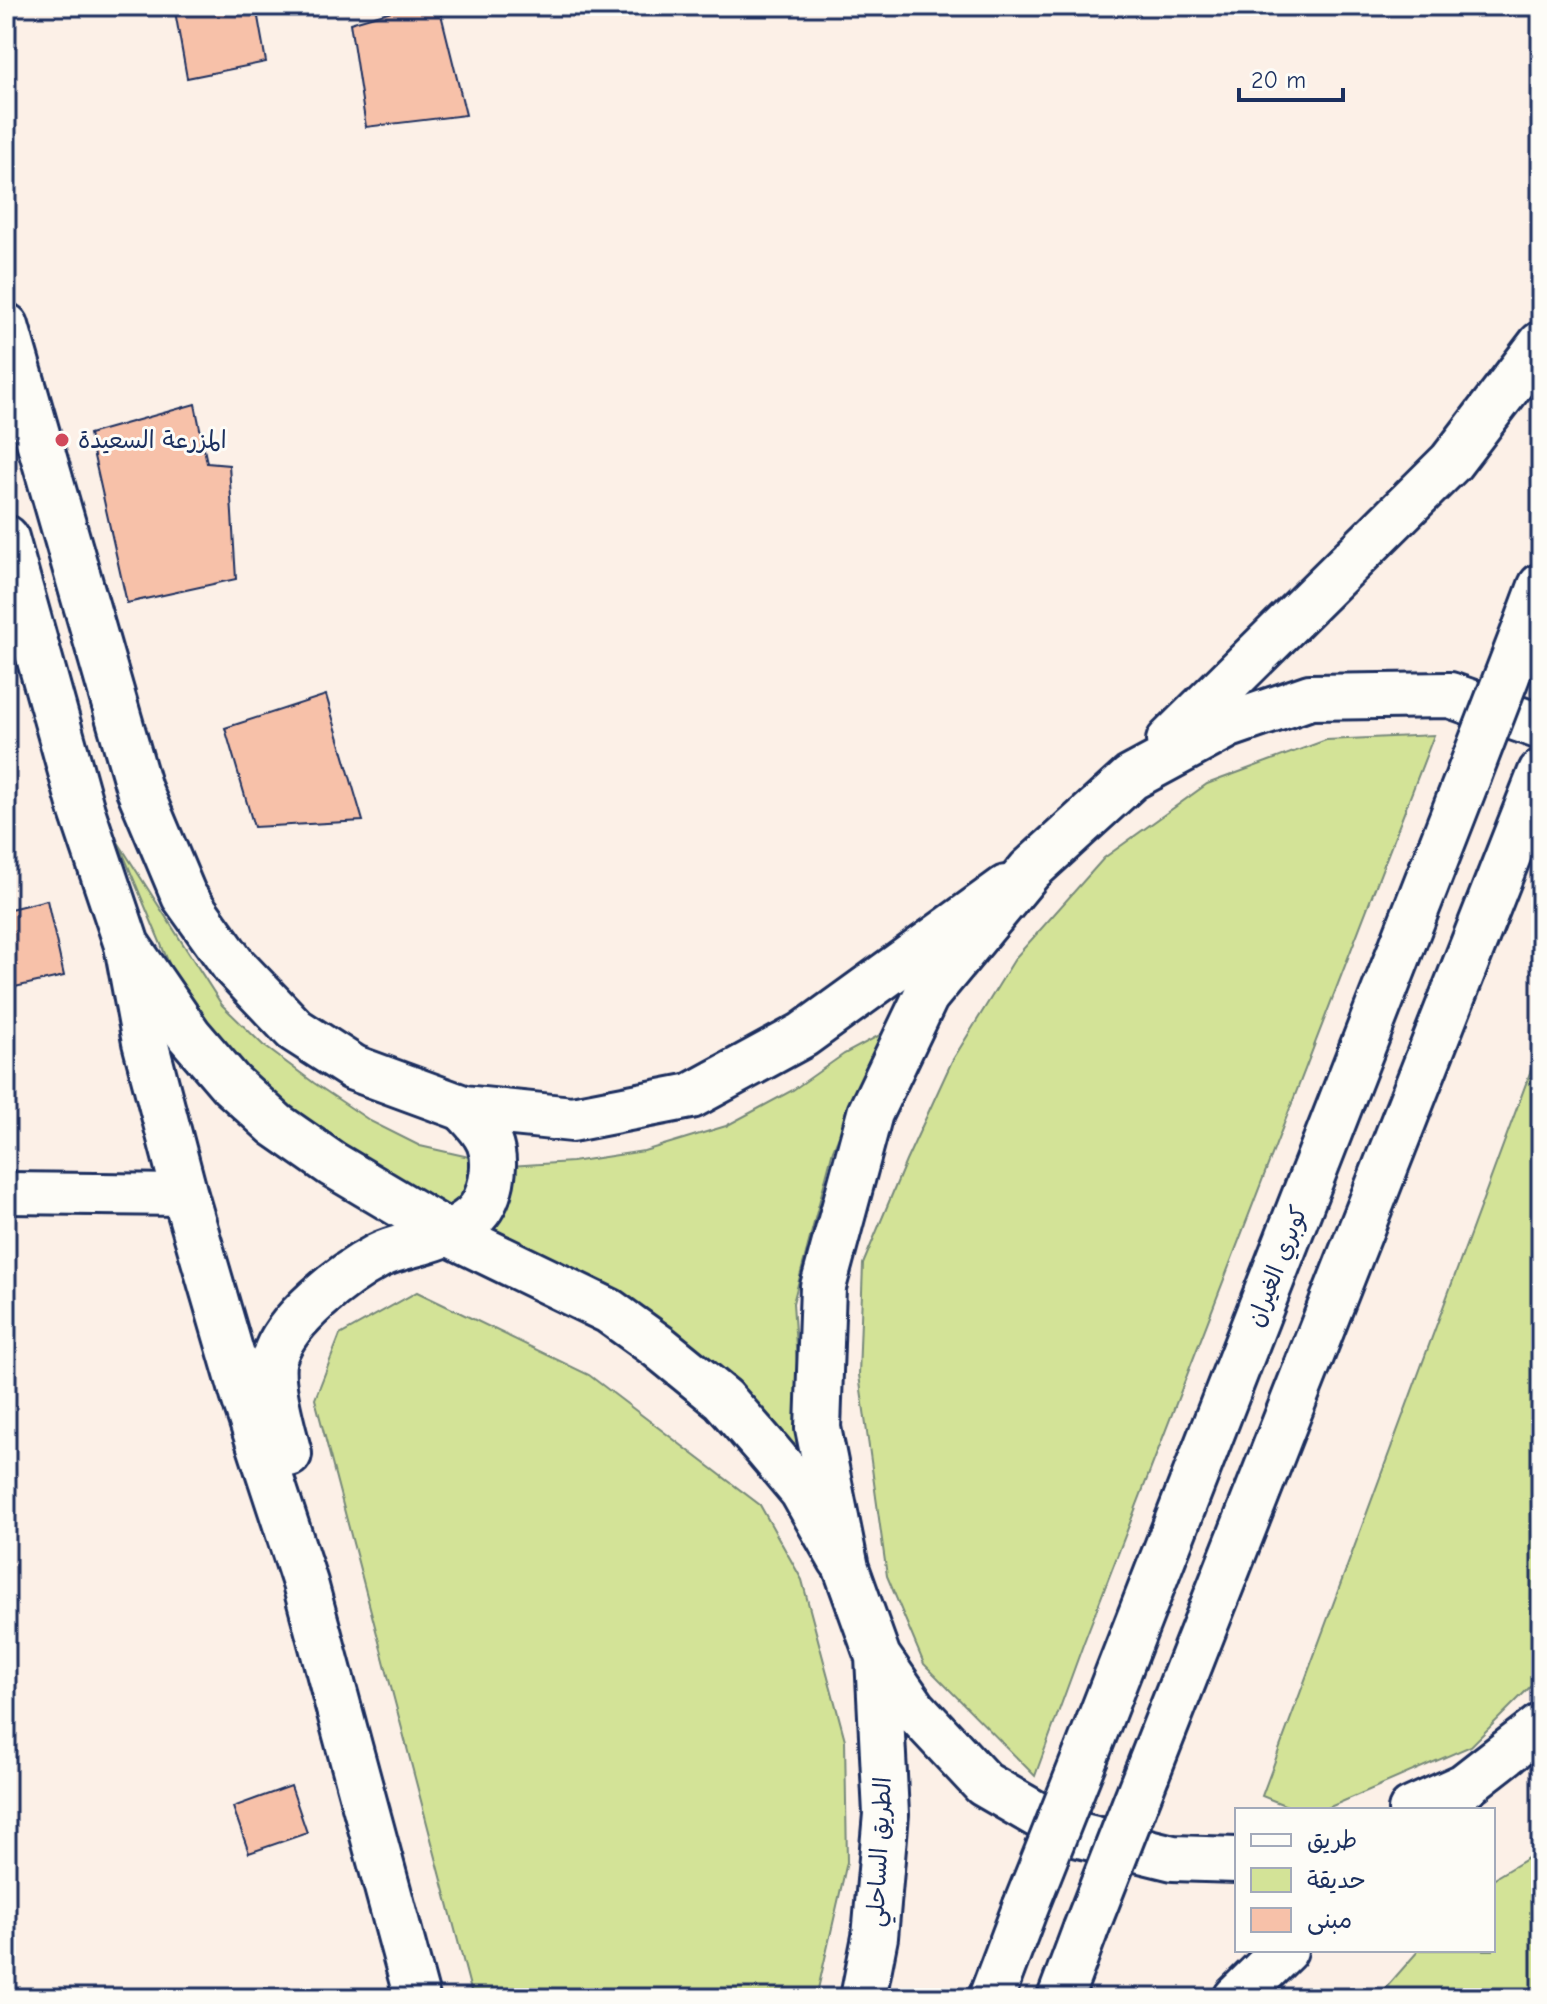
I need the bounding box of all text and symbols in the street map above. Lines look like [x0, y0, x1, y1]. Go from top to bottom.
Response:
scale bar [1239, 52, 1343, 102]
text: 20 m [1251, 66, 1306, 94]
place label: المزرعة السعيدة [78, 426, 227, 454]
marker: المزرعة السعيدة [53, 431, 71, 449]
street label: كوبري الغيران [1241, 1201, 1316, 1332]
street label: الطريق الساحلي [861, 1776, 904, 1928]
legend [1235, 1808, 1495, 1952]
text: طريق [1307, 1826, 1357, 1854]
text: حديقة [1307, 1866, 1366, 1894]
text: مبنى [1307, 1906, 1352, 1935]

